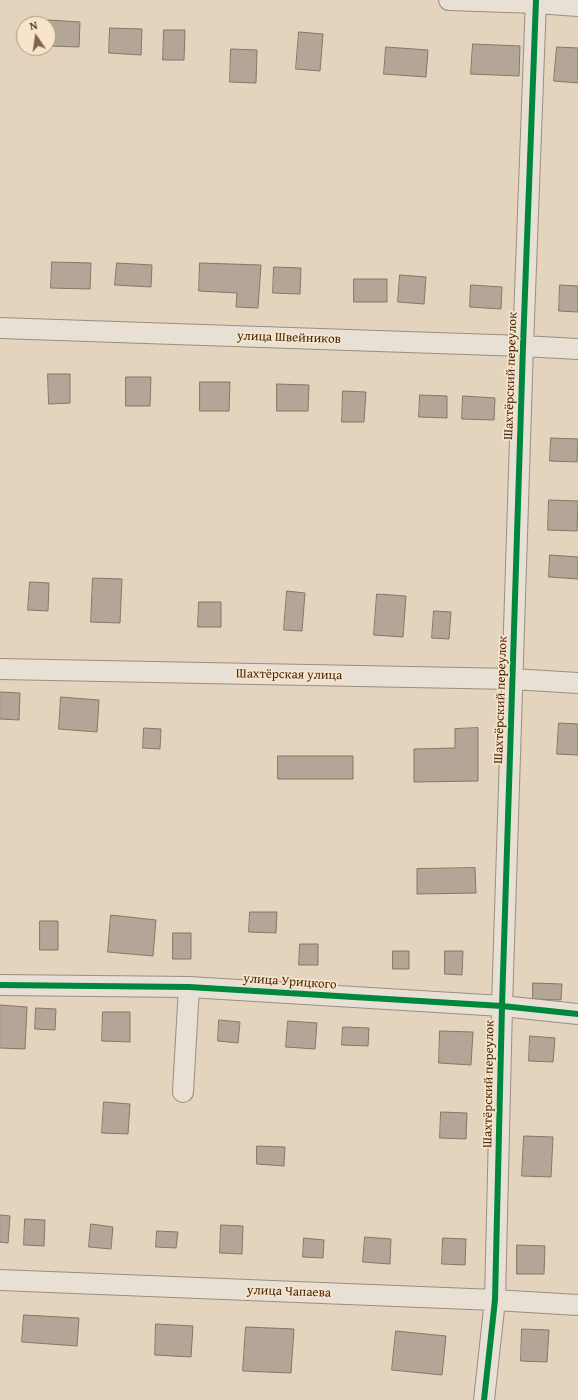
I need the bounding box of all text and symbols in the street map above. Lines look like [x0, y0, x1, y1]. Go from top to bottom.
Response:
north arrow [16, 16, 56, 56]
text: N [28, 17, 39, 34]
street label: Шахтёрский переулок [501, 312, 521, 440]
street label: улица Швейников [237, 328, 341, 348]
street label: Шахтёрский переулок [491, 636, 511, 764]
street label: Шахтёрская улица [236, 666, 342, 684]
street label: улица Урицкого [243, 971, 337, 993]
street label: Шахтёрский переулок [480, 1020, 498, 1148]
street label: улица Чапаева [247, 1283, 331, 1301]

